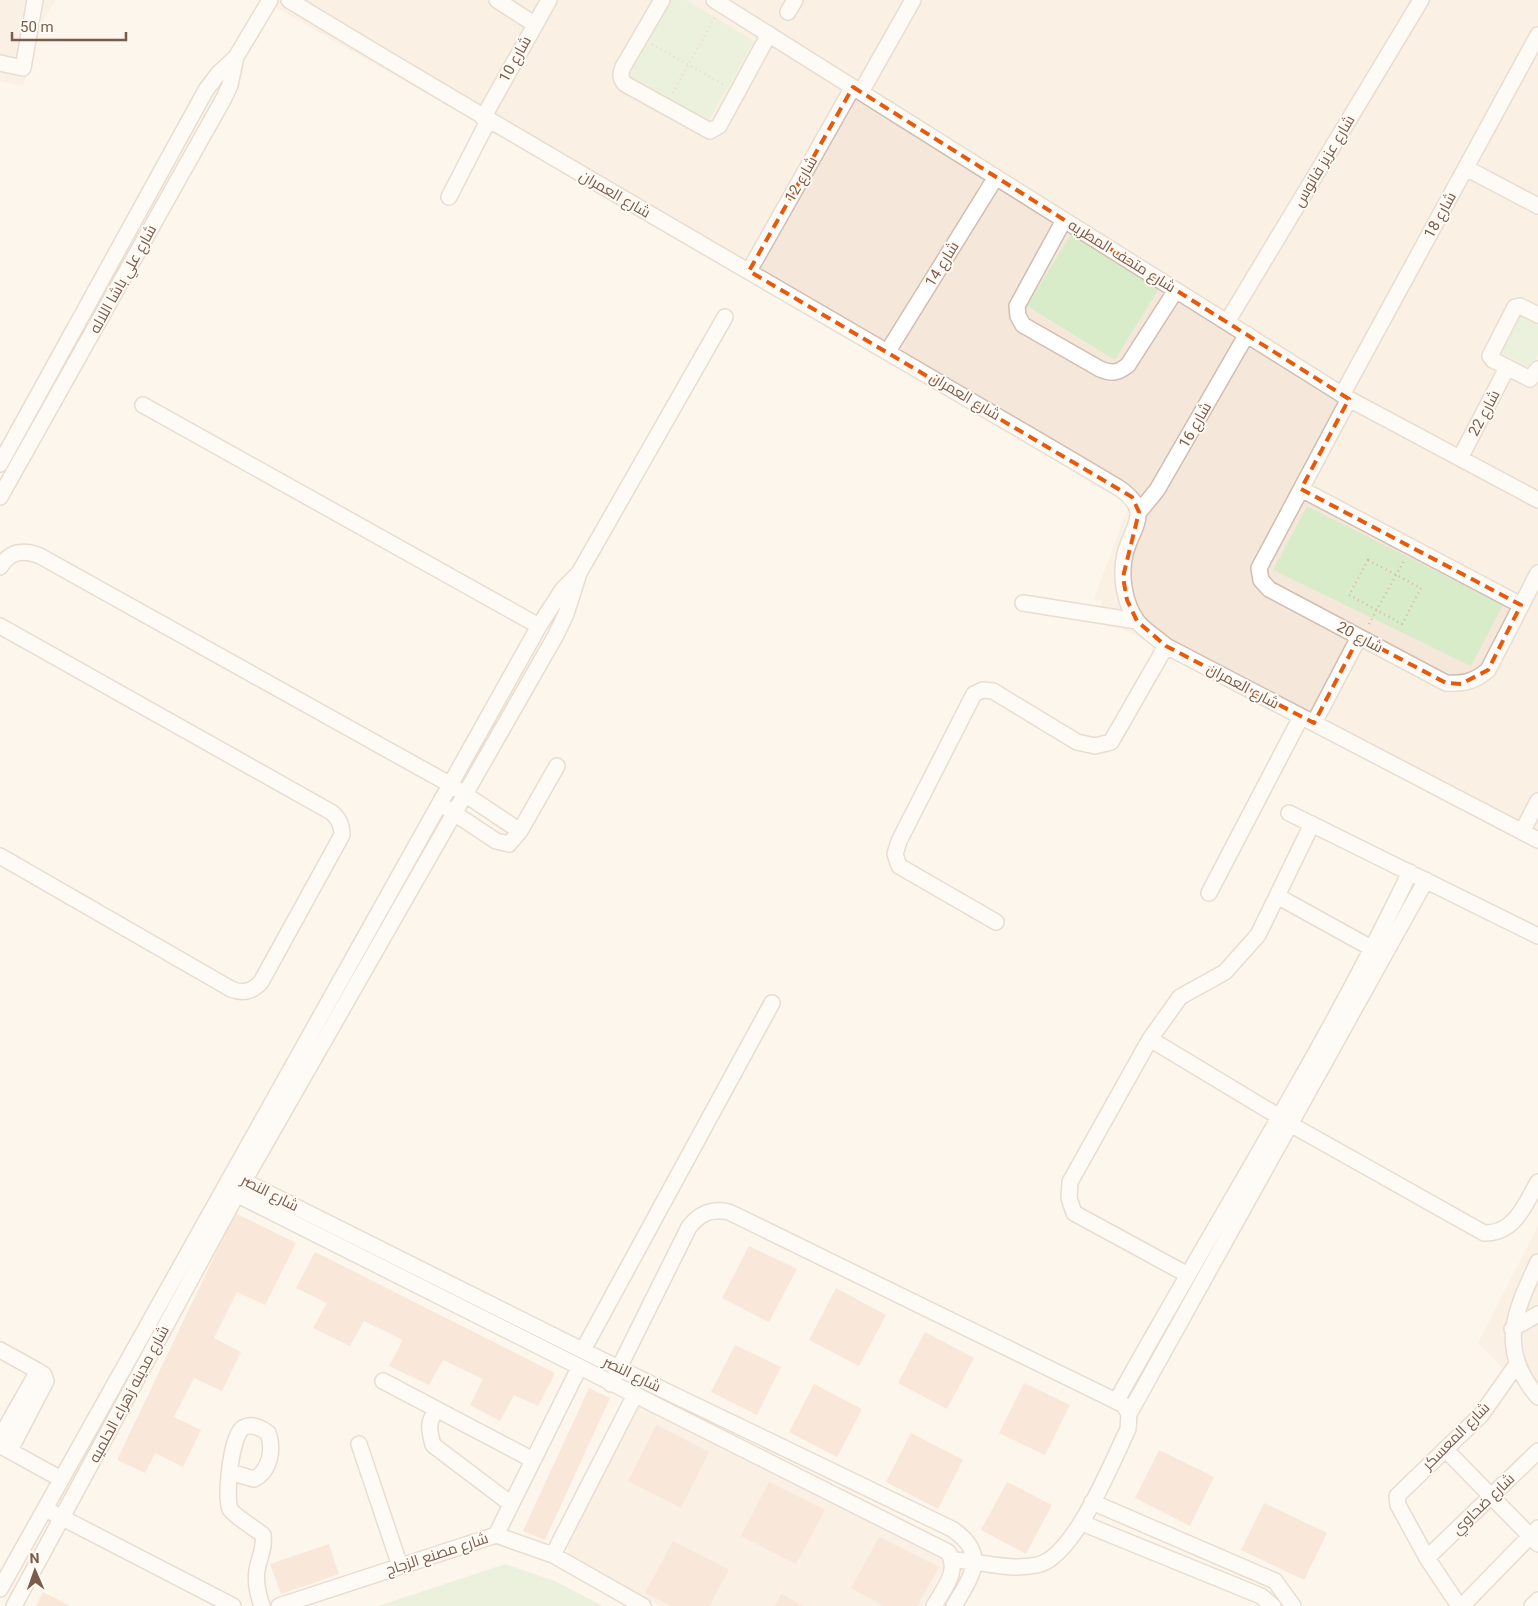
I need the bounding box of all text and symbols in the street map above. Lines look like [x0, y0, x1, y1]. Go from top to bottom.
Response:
scale bar [12, 10, 126, 42]
text: 50 m [20, 18, 54, 36]
street label: شارع 10 [495, 33, 537, 86]
street label: شارع عزيز فانوس [1290, 112, 1360, 211]
street label: شارع 12 [781, 153, 823, 206]
street label: شارع العمران [575, 166, 654, 223]
street label: شارع 18 [1420, 189, 1462, 242]
street label: شارع متحف المطريه [1064, 216, 1179, 298]
street label: شارع علي باشا اللاله [86, 222, 163, 338]
street label: شارع 14 [921, 238, 964, 291]
street label: شارع العمران [925, 368, 1004, 426]
street label: شارع 22 [1464, 387, 1505, 440]
street label: شارع 16 [1175, 399, 1217, 452]
street label: شارع 20 [1333, 617, 1386, 658]
street label: شارع العمران [1203, 659, 1282, 714]
street label: شارع النصر [236, 1170, 302, 1217]
street label: شارع مدينه زهراء الحلميه [85, 1322, 175, 1467]
street label: شارع النصر [598, 1352, 664, 1398]
street label: شارع المعسكر [1418, 1399, 1495, 1476]
street label: شارع ضحاوي [1448, 1470, 1520, 1540]
street label: شارع مصنع الزجاج [383, 1529, 491, 1581]
north arrow [10, 1546, 60, 1596]
text: N [29, 1550, 40, 1566]

